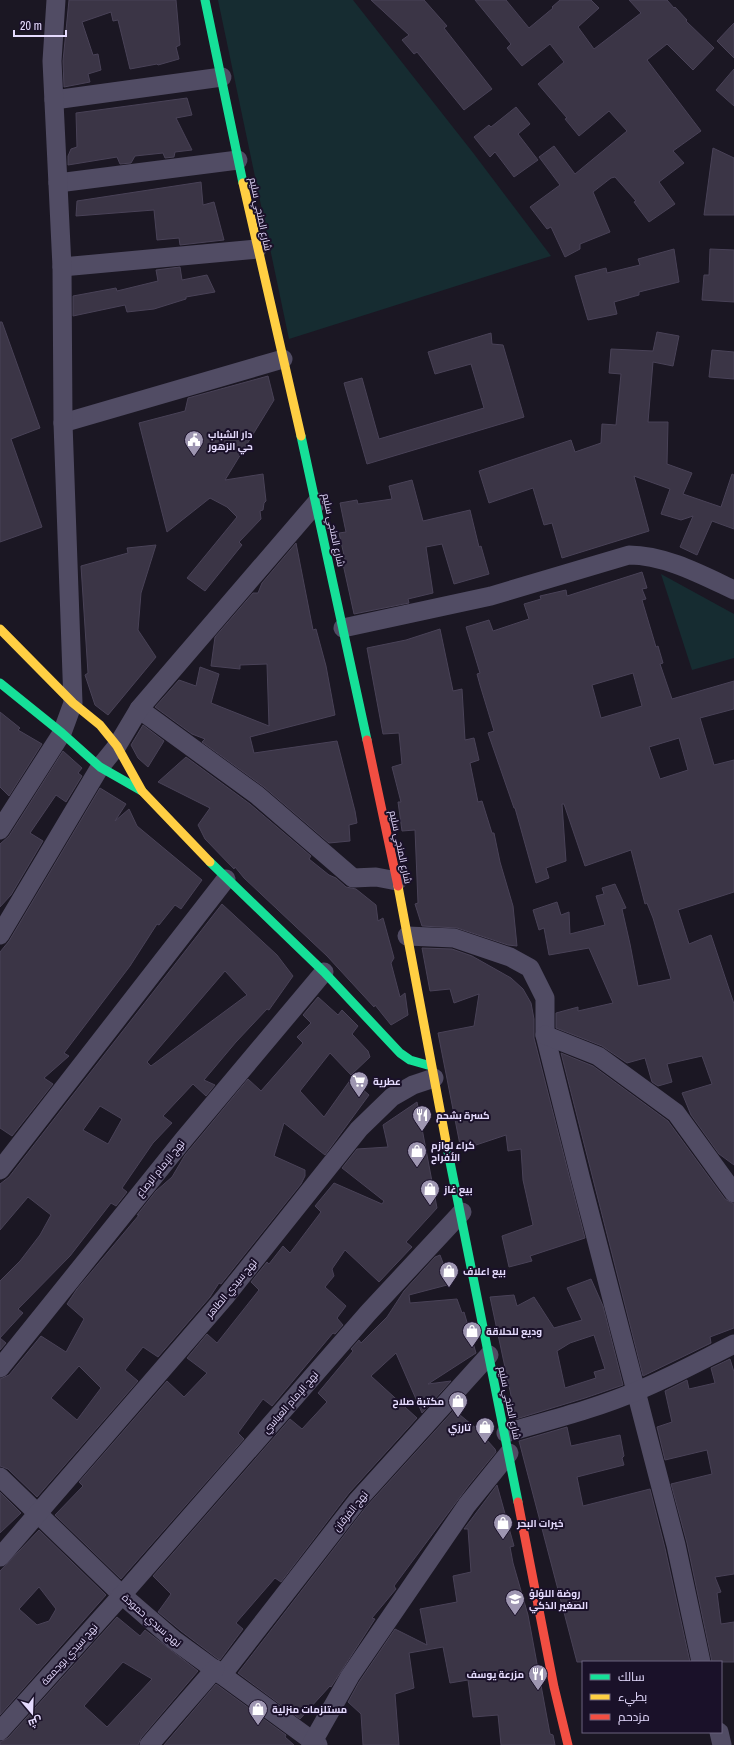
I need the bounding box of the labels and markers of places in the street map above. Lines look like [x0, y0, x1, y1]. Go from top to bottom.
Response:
place label: دار الشباب حي الزهور [207, 428, 253, 455]
public building icon: دار الشباب حي الزهور [183, 429, 205, 457]
supermarket icon: عطرية [348, 1070, 370, 1098]
place label: عطرية [373, 1075, 401, 1088]
restaurant icon: كسرة بشحم [411, 1104, 433, 1132]
place label: كسرة بشحم [436, 1109, 490, 1123]
place label: كراء لوازم الأفراح [431, 1139, 475, 1165]
shop icon: كراء لوازم الأفراح [406, 1140, 428, 1168]
shop icon: بيع غاز [419, 1178, 441, 1206]
place label: بيع غاز [443, 1183, 473, 1197]
shop icon: بيع اعلاف [438, 1260, 460, 1288]
place label: بيع اعلاف [463, 1265, 506, 1279]
shop icon: وديع للحلاقة [461, 1320, 483, 1348]
place label: وديع للحلاقة [486, 1325, 542, 1339]
shop icon: مكتبة صلاح [447, 1390, 469, 1418]
place label: مكتبة صلاح [393, 1395, 444, 1409]
shop icon: تارزي [474, 1416, 496, 1444]
place label: تارزي [448, 1421, 471, 1436]
shop icon: خيرات البحر [492, 1512, 514, 1540]
place label: خيرات البحر [516, 1517, 564, 1530]
place label: روضة اللؤلؤ الصغير الذكي [529, 1587, 588, 1614]
school or university icon: روضة اللؤلؤ الصغير الذكي [504, 1588, 526, 1616]
restaurant icon: مزرعة يوسف [527, 1663, 549, 1691]
place label: مزرعة يوسف [467, 1668, 524, 1681]
shop icon: مستلزمات منزلية [247, 1698, 269, 1726]
place label: مستلزمات منزلية [272, 1703, 347, 1716]

